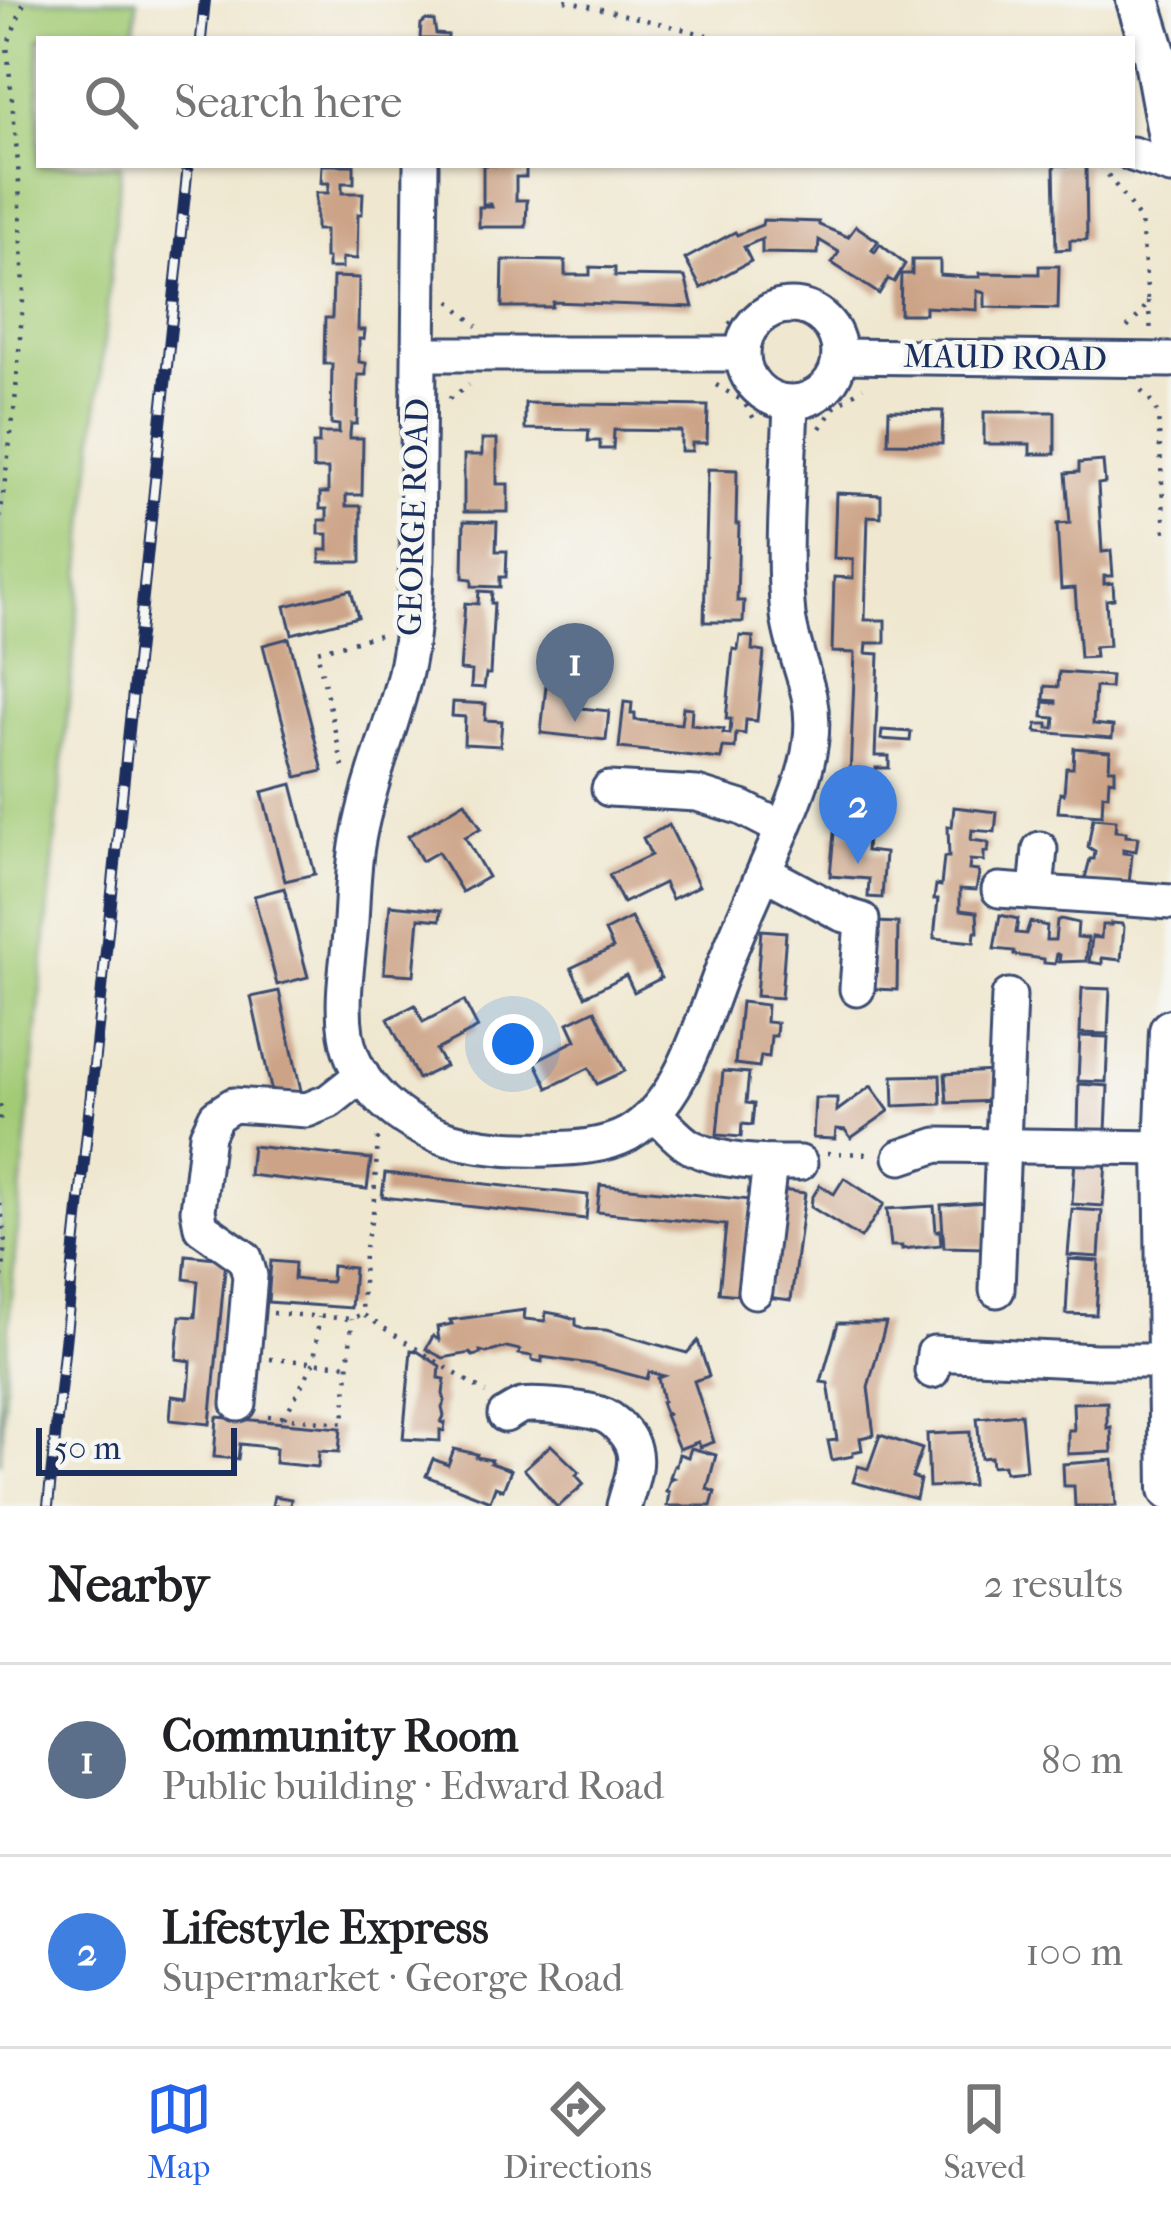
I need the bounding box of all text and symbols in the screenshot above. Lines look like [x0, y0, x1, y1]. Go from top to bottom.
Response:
search box [36, 36, 1135, 168]
icon: search [78, 69, 144, 135]
text: Search here [174, 76, 402, 129]
street label: MAUD ROAD [903, 337, 1107, 379]
street label: GEORGE ROAD [390, 397, 438, 637]
pin: 1 [536, 623, 614, 722]
pin: 2 [819, 765, 897, 864]
your location [483, 1014, 543, 1074]
scale bar [36, 1422, 237, 1475]
text: 50 m [54, 1429, 121, 1468]
text: Nearby [48, 1554, 209, 1614]
text: 2 results [984, 1561, 1123, 1607]
text: Community Room [162, 1710, 518, 1763]
text: 1 [80, 1737, 94, 1783]
text: 80 m [1041, 1737, 1123, 1783]
text: Public building · Edward Road [162, 1763, 664, 1809]
text: Lifestyle Express [162, 1902, 489, 1955]
text: 2 [77, 1929, 97, 1975]
text: 100 m [1025, 1929, 1123, 1975]
text: Supermarket · George Road [162, 1955, 623, 2001]
tab: Map [146, 2076, 212, 2187]
tab: Directions [503, 2076, 652, 2187]
tab: Saved [943, 2076, 1025, 2187]

